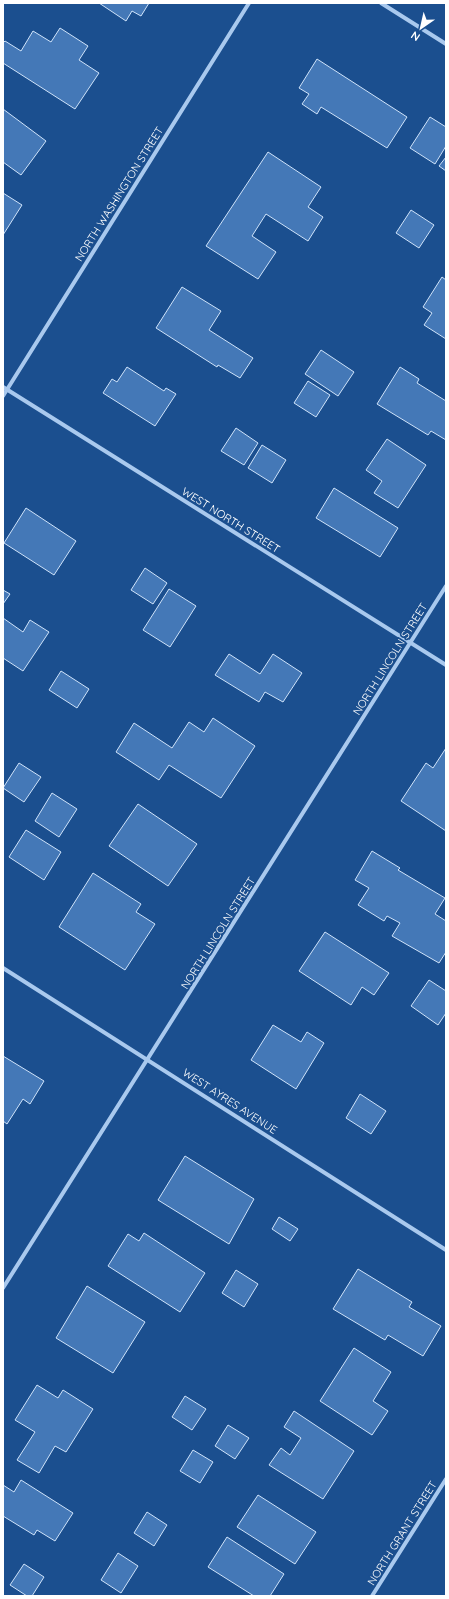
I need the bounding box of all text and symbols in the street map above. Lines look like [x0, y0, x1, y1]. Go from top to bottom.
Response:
north arrow [401, 8, 441, 48]
text: N [408, 28, 423, 44]
street label: NORTH WASHINGTON STREET [72, 124, 166, 264]
street label: WEST NORTH STREET [179, 484, 283, 556]
street label: NORTH LINCOLN STREET [350, 600, 430, 718]
street label: NORTH LINCOLN STREET [178, 874, 258, 992]
street label: WEST AYRES AVENUE [180, 1065, 280, 1137]
street label: NORTH GRANT STREET [364, 1478, 440, 1588]

